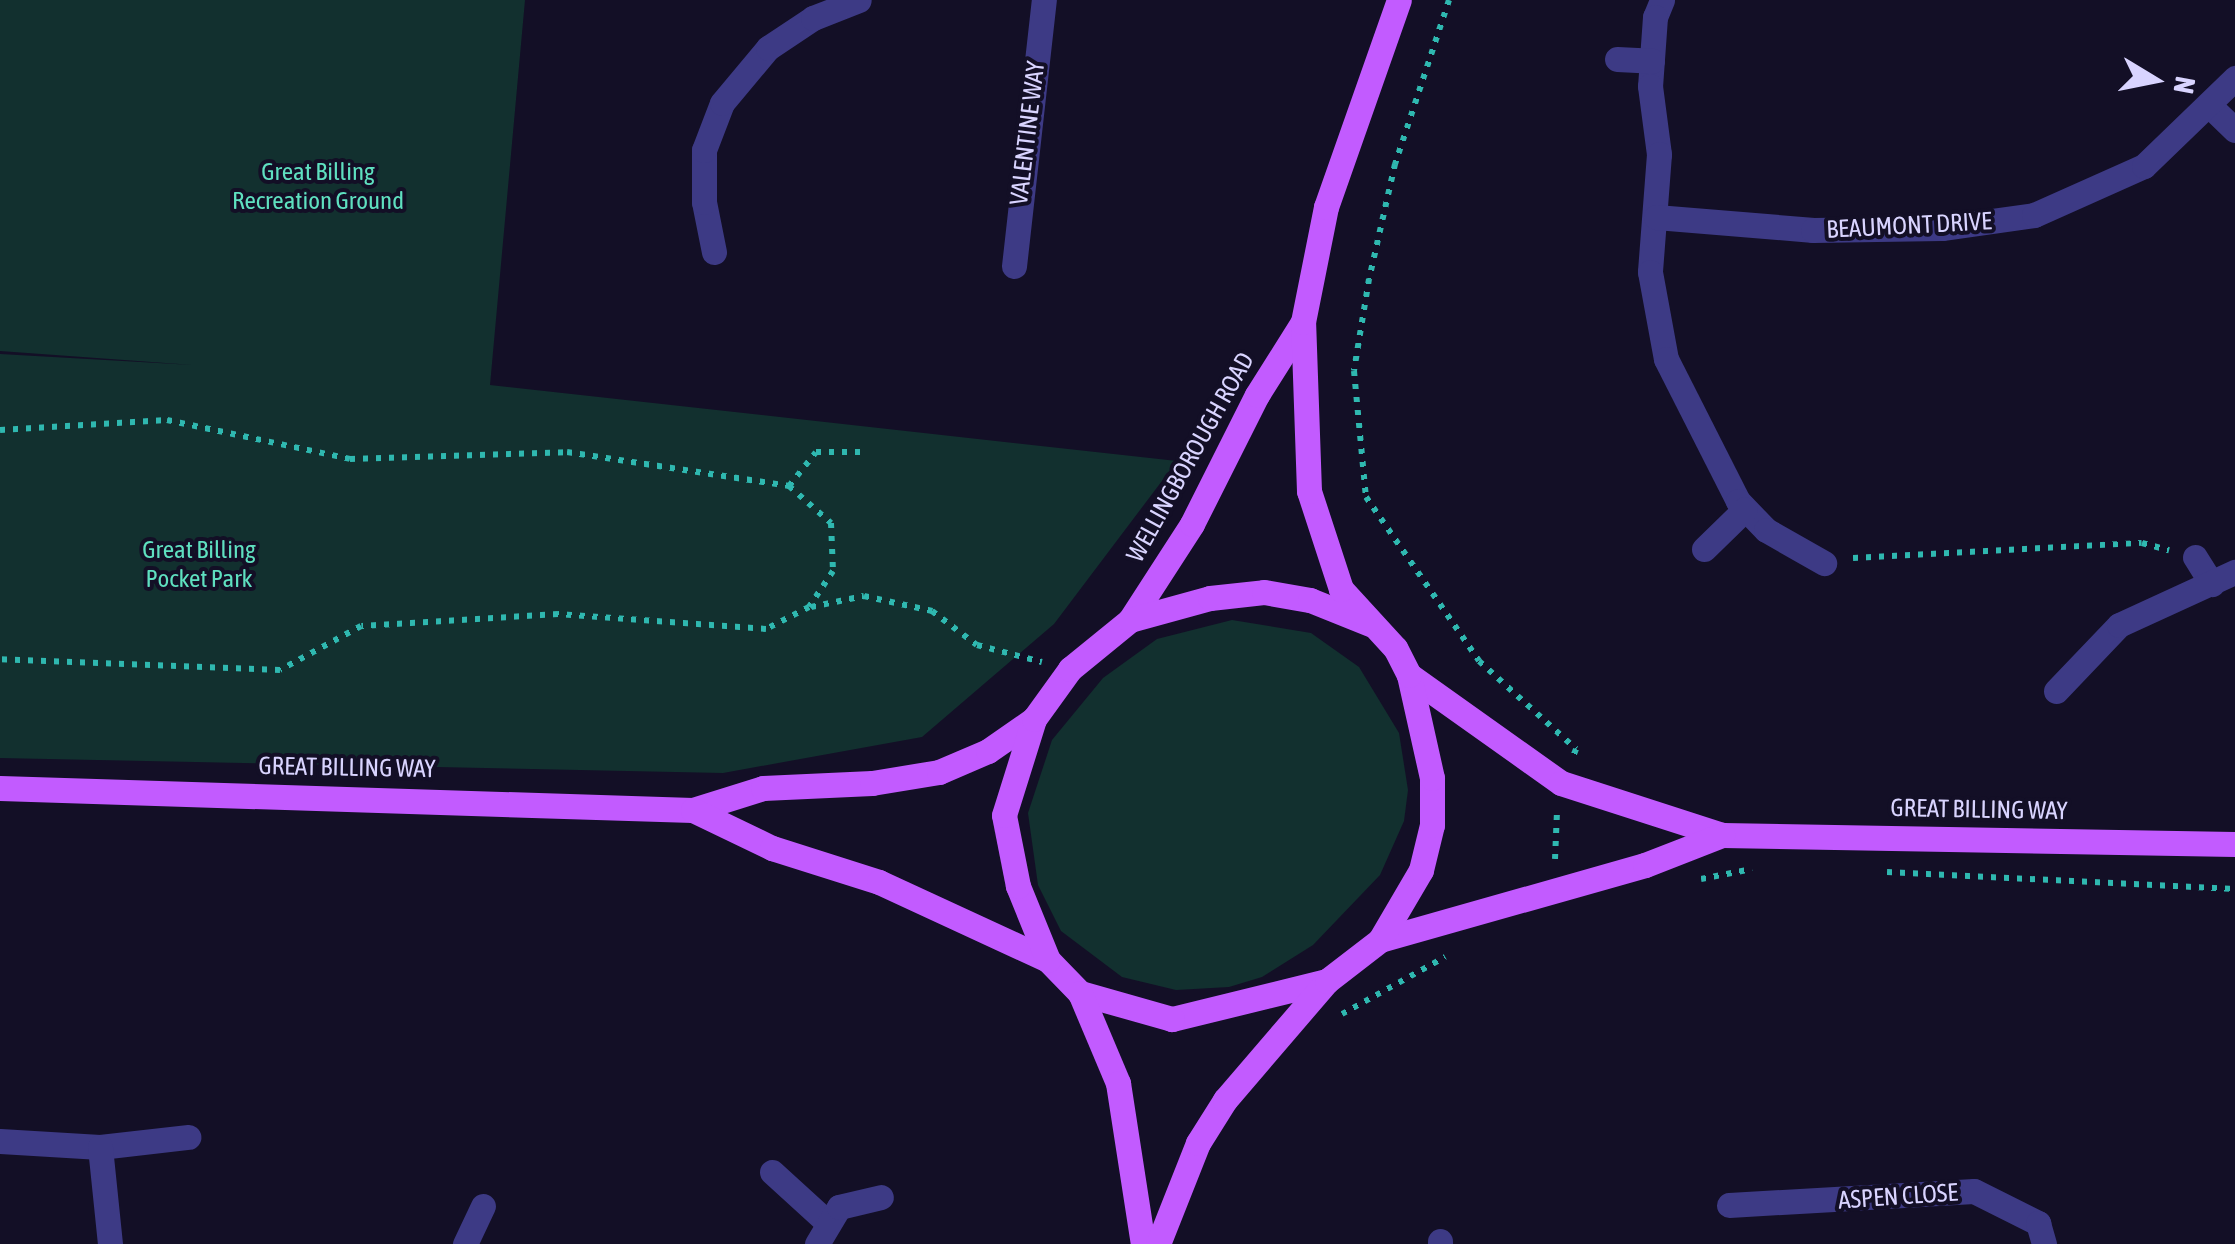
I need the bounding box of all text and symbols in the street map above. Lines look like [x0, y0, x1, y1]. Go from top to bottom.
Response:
north arrow [2105, 30, 2205, 130]
street label: VALENTINE WAY [1003, 59, 1051, 207]
text: N [2167, 74, 2202, 96]
park label: Great Billing Recreation Ground [232, 157, 404, 216]
street label: BEAUMONT DRIVE [1825, 206, 1993, 244]
street label: WELLINGBOROUGH ROAD [1120, 347, 1260, 567]
park label: Great Billing Pocket Park [142, 535, 256, 594]
street label: GREAT BILLING WAY [258, 750, 436, 784]
street label: GREAT BILLING WAY [1890, 792, 2068, 826]
street label: ASPEN CLOSE [1837, 1177, 1959, 1215]

